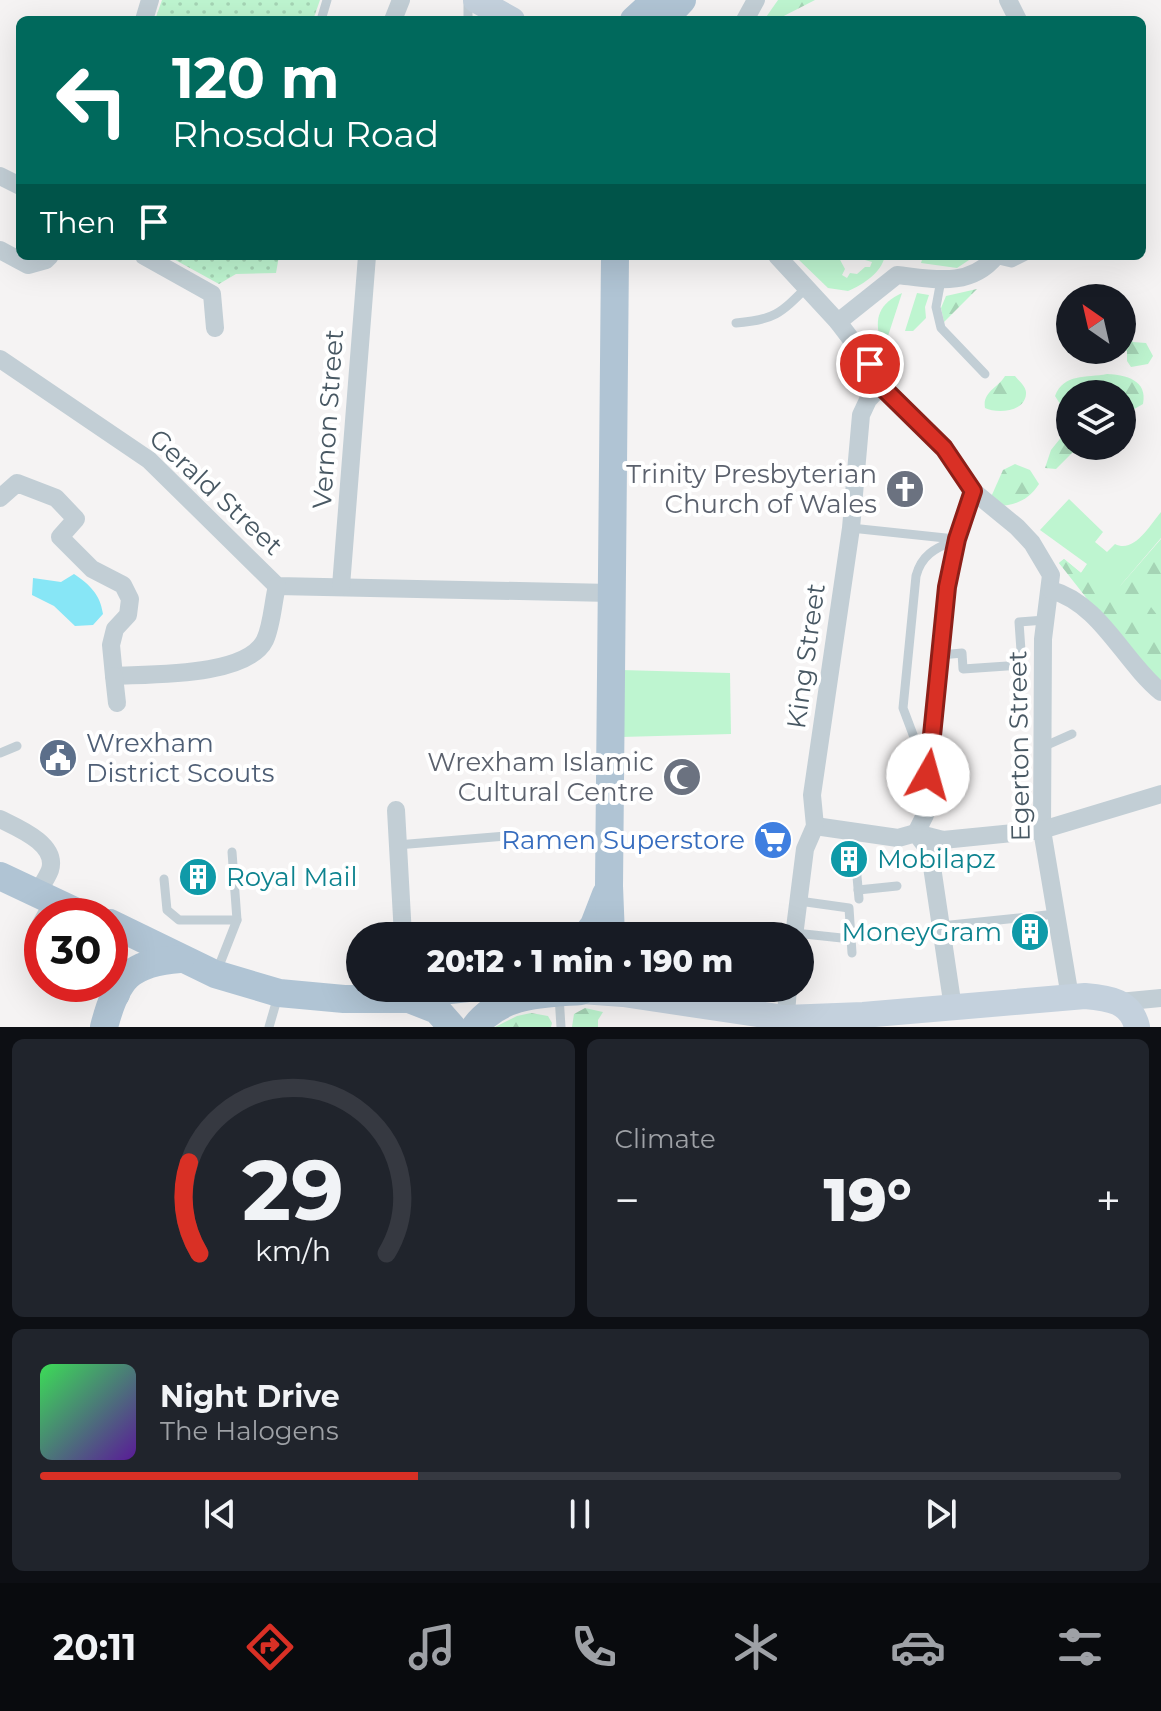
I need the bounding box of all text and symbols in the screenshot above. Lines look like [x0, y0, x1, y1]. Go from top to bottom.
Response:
text: 120 m [172, 44, 340, 112]
icon: left [40, 48, 144, 152]
text: Rhosddu Road [172, 112, 439, 156]
icon: arrive [132, 200, 176, 244]
text: Then [40, 204, 116, 241]
north arrow [1056, 284, 1136, 364]
map controls [1056, 284, 1136, 460]
street label: Vernon Street [306, 328, 350, 510]
pin [836, 330, 904, 398]
icon: arrive [848, 342, 892, 386]
button: layers [1056, 380, 1136, 460]
street label: Gerald Street [143, 422, 289, 562]
place label: Trinity Presbyterian Church of Wales [626, 458, 877, 520]
church icon: Trinity Presbyterian Church of Wales [884, 468, 926, 510]
street label: King Street [780, 581, 832, 731]
street label: Egerton Street [1001, 650, 1037, 842]
place label: Wrexham District Scouts [86, 727, 275, 789]
position arrow [886, 733, 970, 817]
public building icon: Wrexham District Scouts [37, 737, 79, 779]
place label: Wrexham Islamic Cultural Centre [427, 746, 654, 808]
mosque icon: Wrexham Islamic Cultural Centre [661, 756, 703, 798]
supermarket icon: Ramen Superstore [752, 819, 794, 861]
place label: Ramen Superstore [501, 824, 745, 856]
building icon: Mobilapz [828, 838, 870, 880]
place label: Mobilapz [877, 843, 996, 875]
building icon: Royal Mail [177, 856, 219, 898]
place label: Royal Mail [226, 861, 358, 893]
speed limit sign: 30 [24, 898, 128, 1002]
building icon: MoneyGram [1009, 911, 1051, 953]
place label: MoneyGram [841, 916, 1002, 948]
text: 20:12 · 1 min · 190 m [427, 943, 733, 980]
text: Climate [615, 1123, 716, 1155]
text: 29 [242, 1139, 344, 1241]
text: 19° [824, 1163, 912, 1236]
text: − [615, 1173, 640, 1227]
text: + [1096, 1173, 1121, 1227]
text: km/h [255, 1233, 331, 1268]
text: Night Drive [160, 1378, 340, 1415]
text: The Halogens [160, 1415, 339, 1447]
icon: previous [198, 1492, 242, 1536]
icon: pause [558, 1492, 602, 1536]
icon: next [919, 1492, 963, 1536]
icon: directions [242, 1619, 298, 1675]
icon: music [404, 1619, 460, 1675]
icon: phone [566, 1619, 622, 1675]
icon: climate [728, 1619, 784, 1675]
icon: car [890, 1619, 946, 1675]
icon: filters [1052, 1619, 1108, 1675]
text: 20:11 [53, 1625, 136, 1669]

